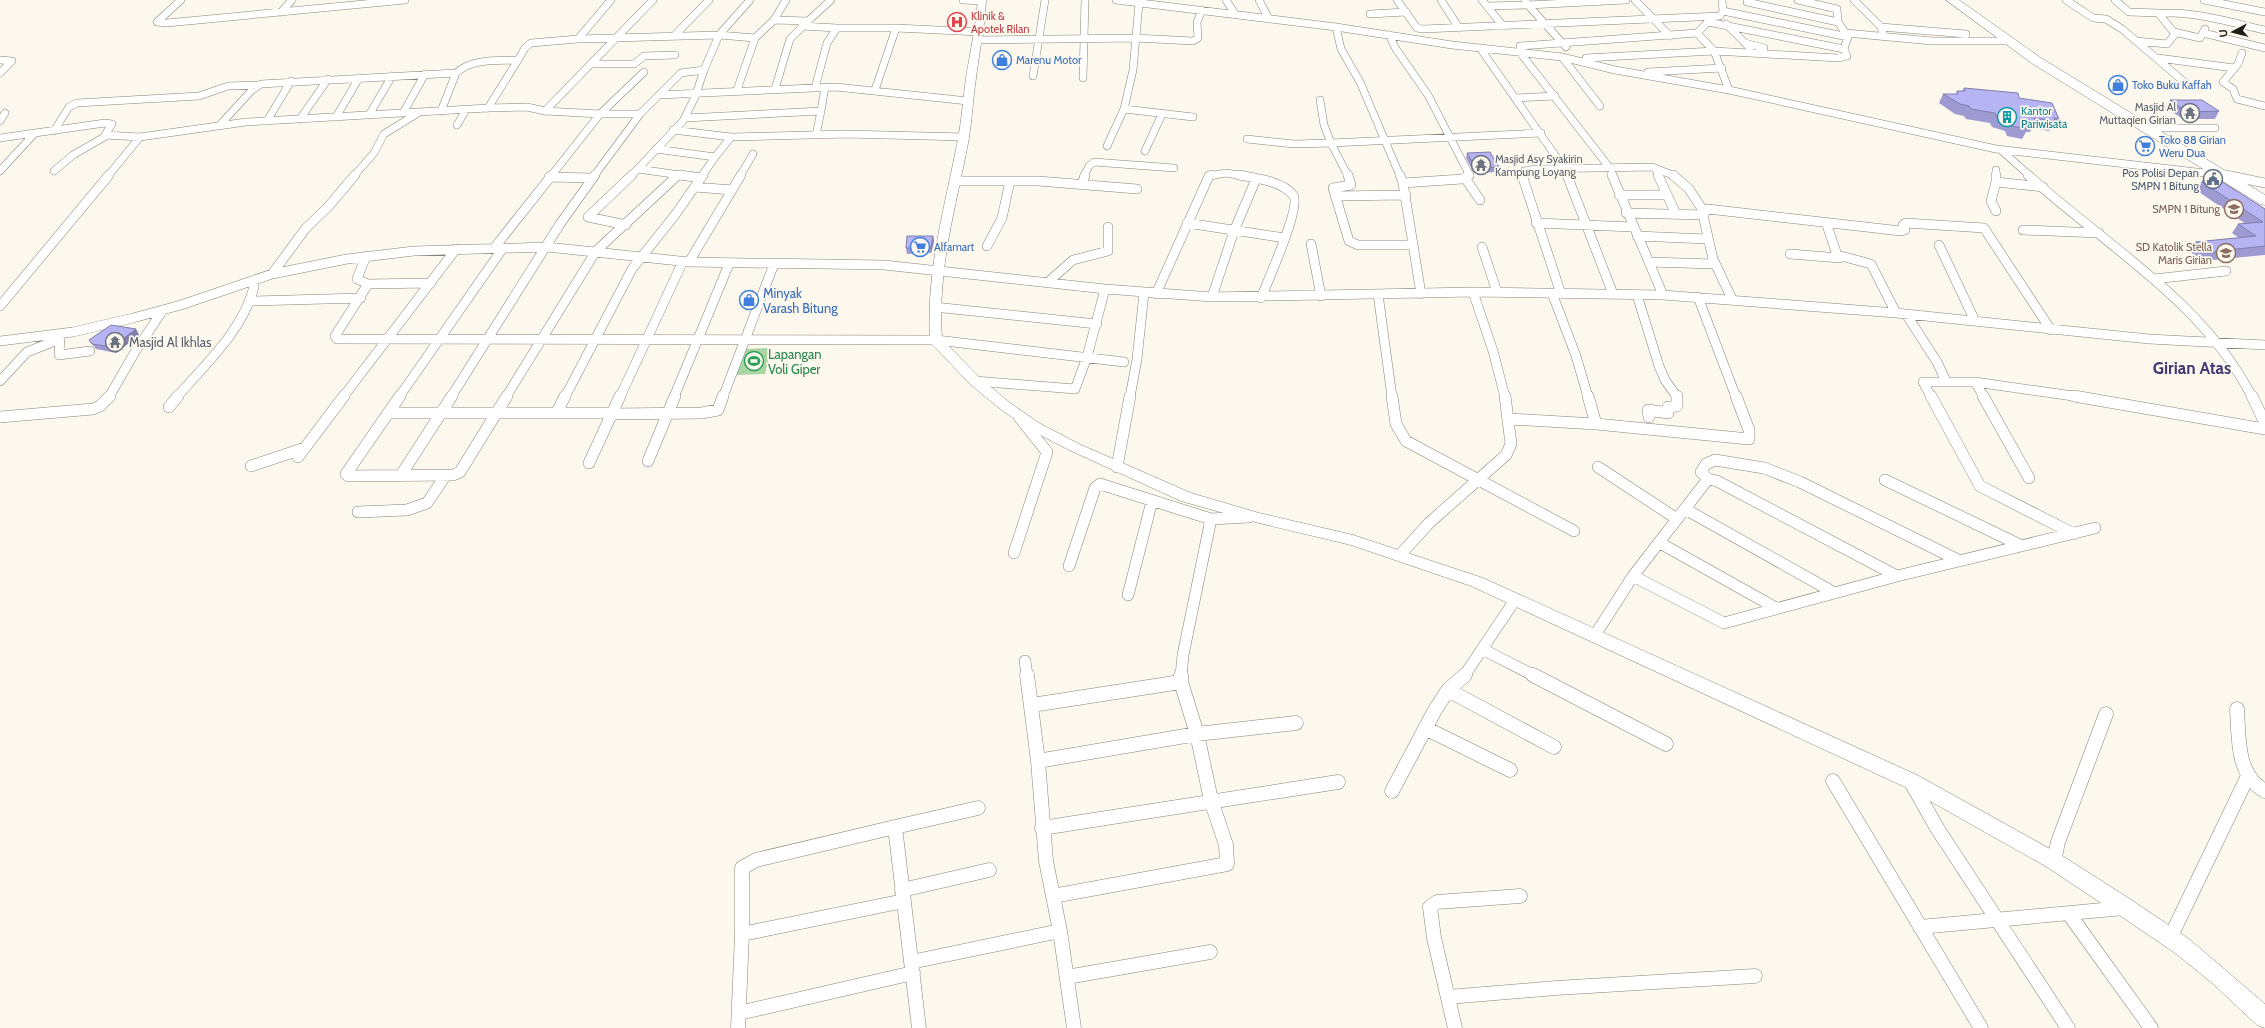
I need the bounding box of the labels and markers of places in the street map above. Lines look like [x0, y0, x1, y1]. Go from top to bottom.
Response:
place label: Klinik & Apotek Rilan [971, 9, 1030, 36]
hospital icon: Klinik & Apotek Rilan [946, 11, 968, 33]
shop icon: Marenu Motor [991, 49, 1013, 71]
place label: Marenu Motor [1016, 53, 1082, 67]
shop icon: Toko Buku Kaffah [2107, 74, 2129, 96]
place label: Toko Buku Kaffah [2132, 78, 2212, 92]
place label: Masjid Al Muttaqien Girian [2099, 100, 2176, 127]
temple icon: Masjid Al Muttaqien Girian [2179, 102, 2201, 124]
place label: Kantor Pariwisata [2021, 104, 2068, 131]
building icon: Kantor Pariwisata [1996, 106, 2018, 128]
place label: Toko 88 Girian Weru Dua [2159, 133, 2226, 160]
supermarket icon: Toko 88 Girian Weru Dua [2134, 135, 2156, 157]
place label: Masjid Asy Syakirin Kampung Loyang [1495, 152, 1583, 179]
temple icon: Masjid Asy Syakirin Kampung Loyang [1470, 154, 1492, 176]
place label: Pos Polisi Depan SMPN 1 Bitung [2122, 166, 2200, 193]
public building icon: Pos Polisi Depan SMPN 1 Bitung [2202, 168, 2224, 190]
school or university icon: SMPN 1 Bitung [2223, 198, 2245, 220]
place label: SMPN 1 Bitung [2152, 202, 2221, 216]
supermarket icon: Alfamart [909, 236, 931, 258]
place label: Alfamart [934, 240, 975, 254]
place label: SD Katolik Stella Maris Girian [2136, 240, 2213, 267]
school or university icon: SD Katolik Stella Maris Girian [2215, 242, 2237, 264]
place label: Minyak Varash Bitung [763, 285, 838, 316]
shop icon: Minyak Varash Bitung [738, 289, 760, 311]
temple icon: Masjid Al Ikhlas [104, 331, 126, 353]
place label: Masjid Al Ikhlas [129, 334, 212, 351]
place label: Lapangan Voli Giper [768, 346, 821, 377]
sports icon: Lapangan Voli Giper [743, 350, 765, 372]

